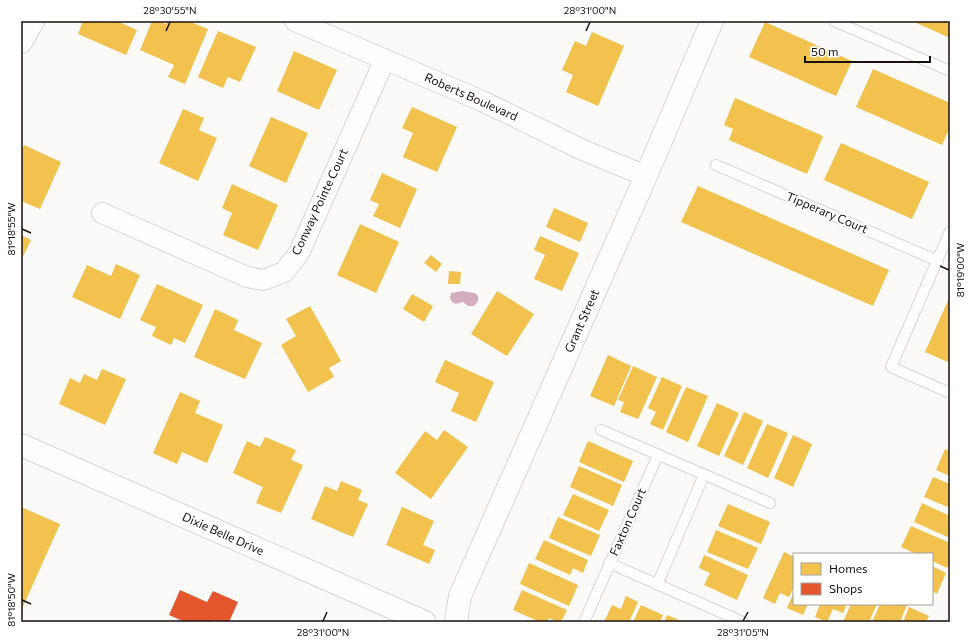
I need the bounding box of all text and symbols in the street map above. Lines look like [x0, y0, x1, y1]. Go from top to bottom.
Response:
text: 28°30'55"N [143, 4, 197, 16]
text: 28°31'00"N [564, 4, 616, 16]
scale bar [805, 38, 930, 64]
text: 50 m [811, 44, 839, 58]
street label: Roberts Boulevard [423, 69, 520, 123]
street label: Conway Pointe Court [288, 146, 350, 257]
street label: Tipperary Court [784, 189, 870, 236]
text: 81°18'55"W [5, 203, 17, 255]
text: 81°19'00"W [954, 243, 966, 297]
street label: Grant Street [561, 287, 601, 354]
street label: Faxton Court [606, 486, 648, 557]
street label: Dixie Belle Drive [180, 509, 266, 557]
legend [793, 553, 933, 605]
text: Homes [829, 561, 867, 575]
text: 81°18'50"W [5, 573, 17, 627]
text: Shops [829, 581, 863, 595]
text: 28°31'00"N [297, 626, 349, 638]
text: 28°31'05"N [717, 626, 769, 638]

